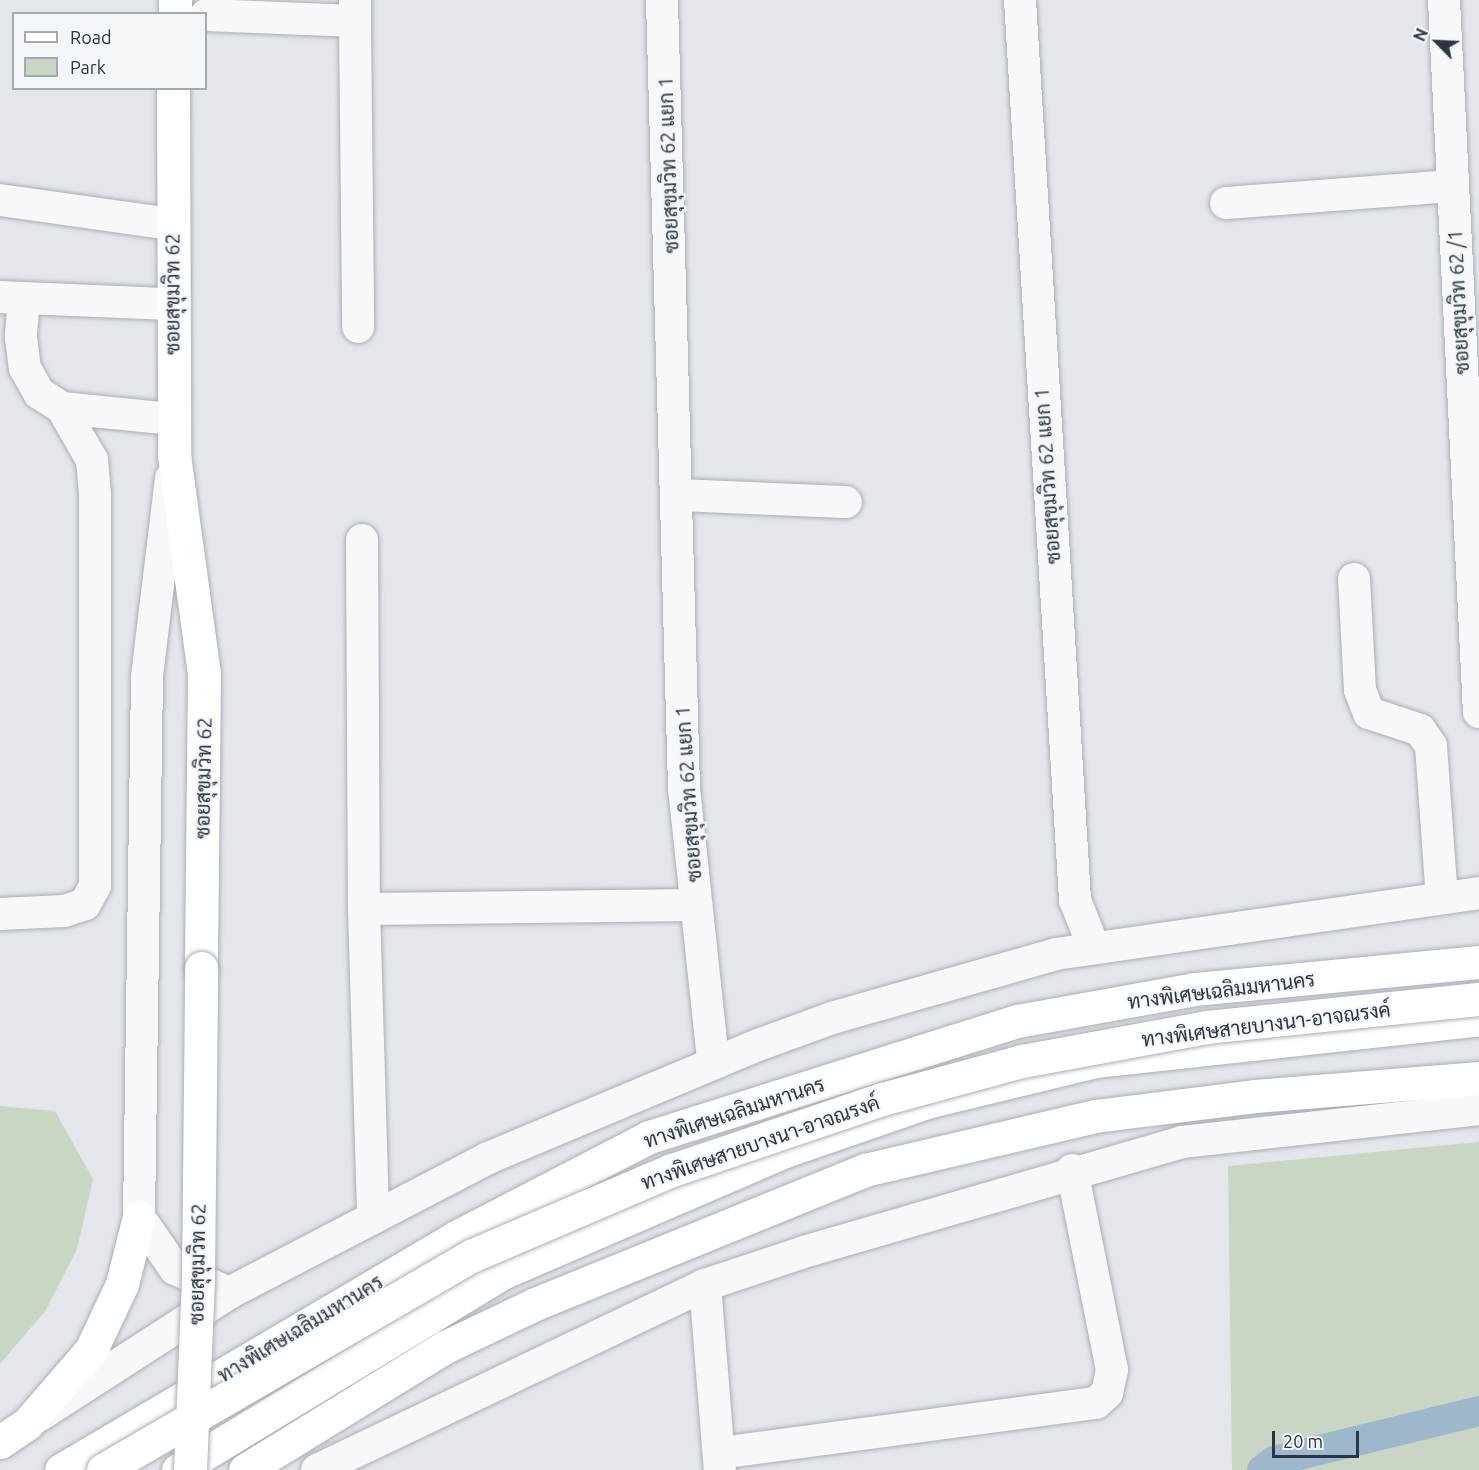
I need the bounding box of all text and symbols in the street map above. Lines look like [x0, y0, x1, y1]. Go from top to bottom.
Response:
legend [12, 12, 207, 90]
north arrow [1407, 12, 1467, 72]
text: N [1410, 26, 1431, 44]
text: Road [70, 27, 112, 47]
text: Park [70, 57, 106, 77]
street label: ซอยสุขุมวิท 62 แยก 1 [653, 76, 683, 254]
street label: ซอยสุขุมวิท 62 /1 [1442, 229, 1474, 375]
street label: ซอยสุขุมวิท 62 [160, 233, 184, 355]
street label: ซอยสุขุมวิท 62 แยก 1 [1029, 387, 1065, 565]
street label: ซอยสุขุมวิท 62 แยก 1 [670, 705, 706, 883]
street label: ซอยสุขุมวิท 62 [190, 717, 216, 839]
street label: ทางพิเศษเฉลิมมหานคร [1126, 967, 1316, 1013]
street label: ทางพิเศษสายบางนา-อาจณรงค์ [1140, 997, 1392, 1051]
street label: ทางพิเศษเฉลิมมหานคร [641, 1071, 827, 1153]
street label: ทางพิเศษสายบางนา-อาจณรงค์ [638, 1090, 882, 1194]
street label: ซอยสุขุมวิท 62 [184, 1203, 210, 1325]
street label: ทางพิเศษเฉลิมมหานคร [213, 1269, 387, 1387]
scale bar [1275, 1419, 1362, 1457]
text: 20 m [1283, 1431, 1323, 1451]

